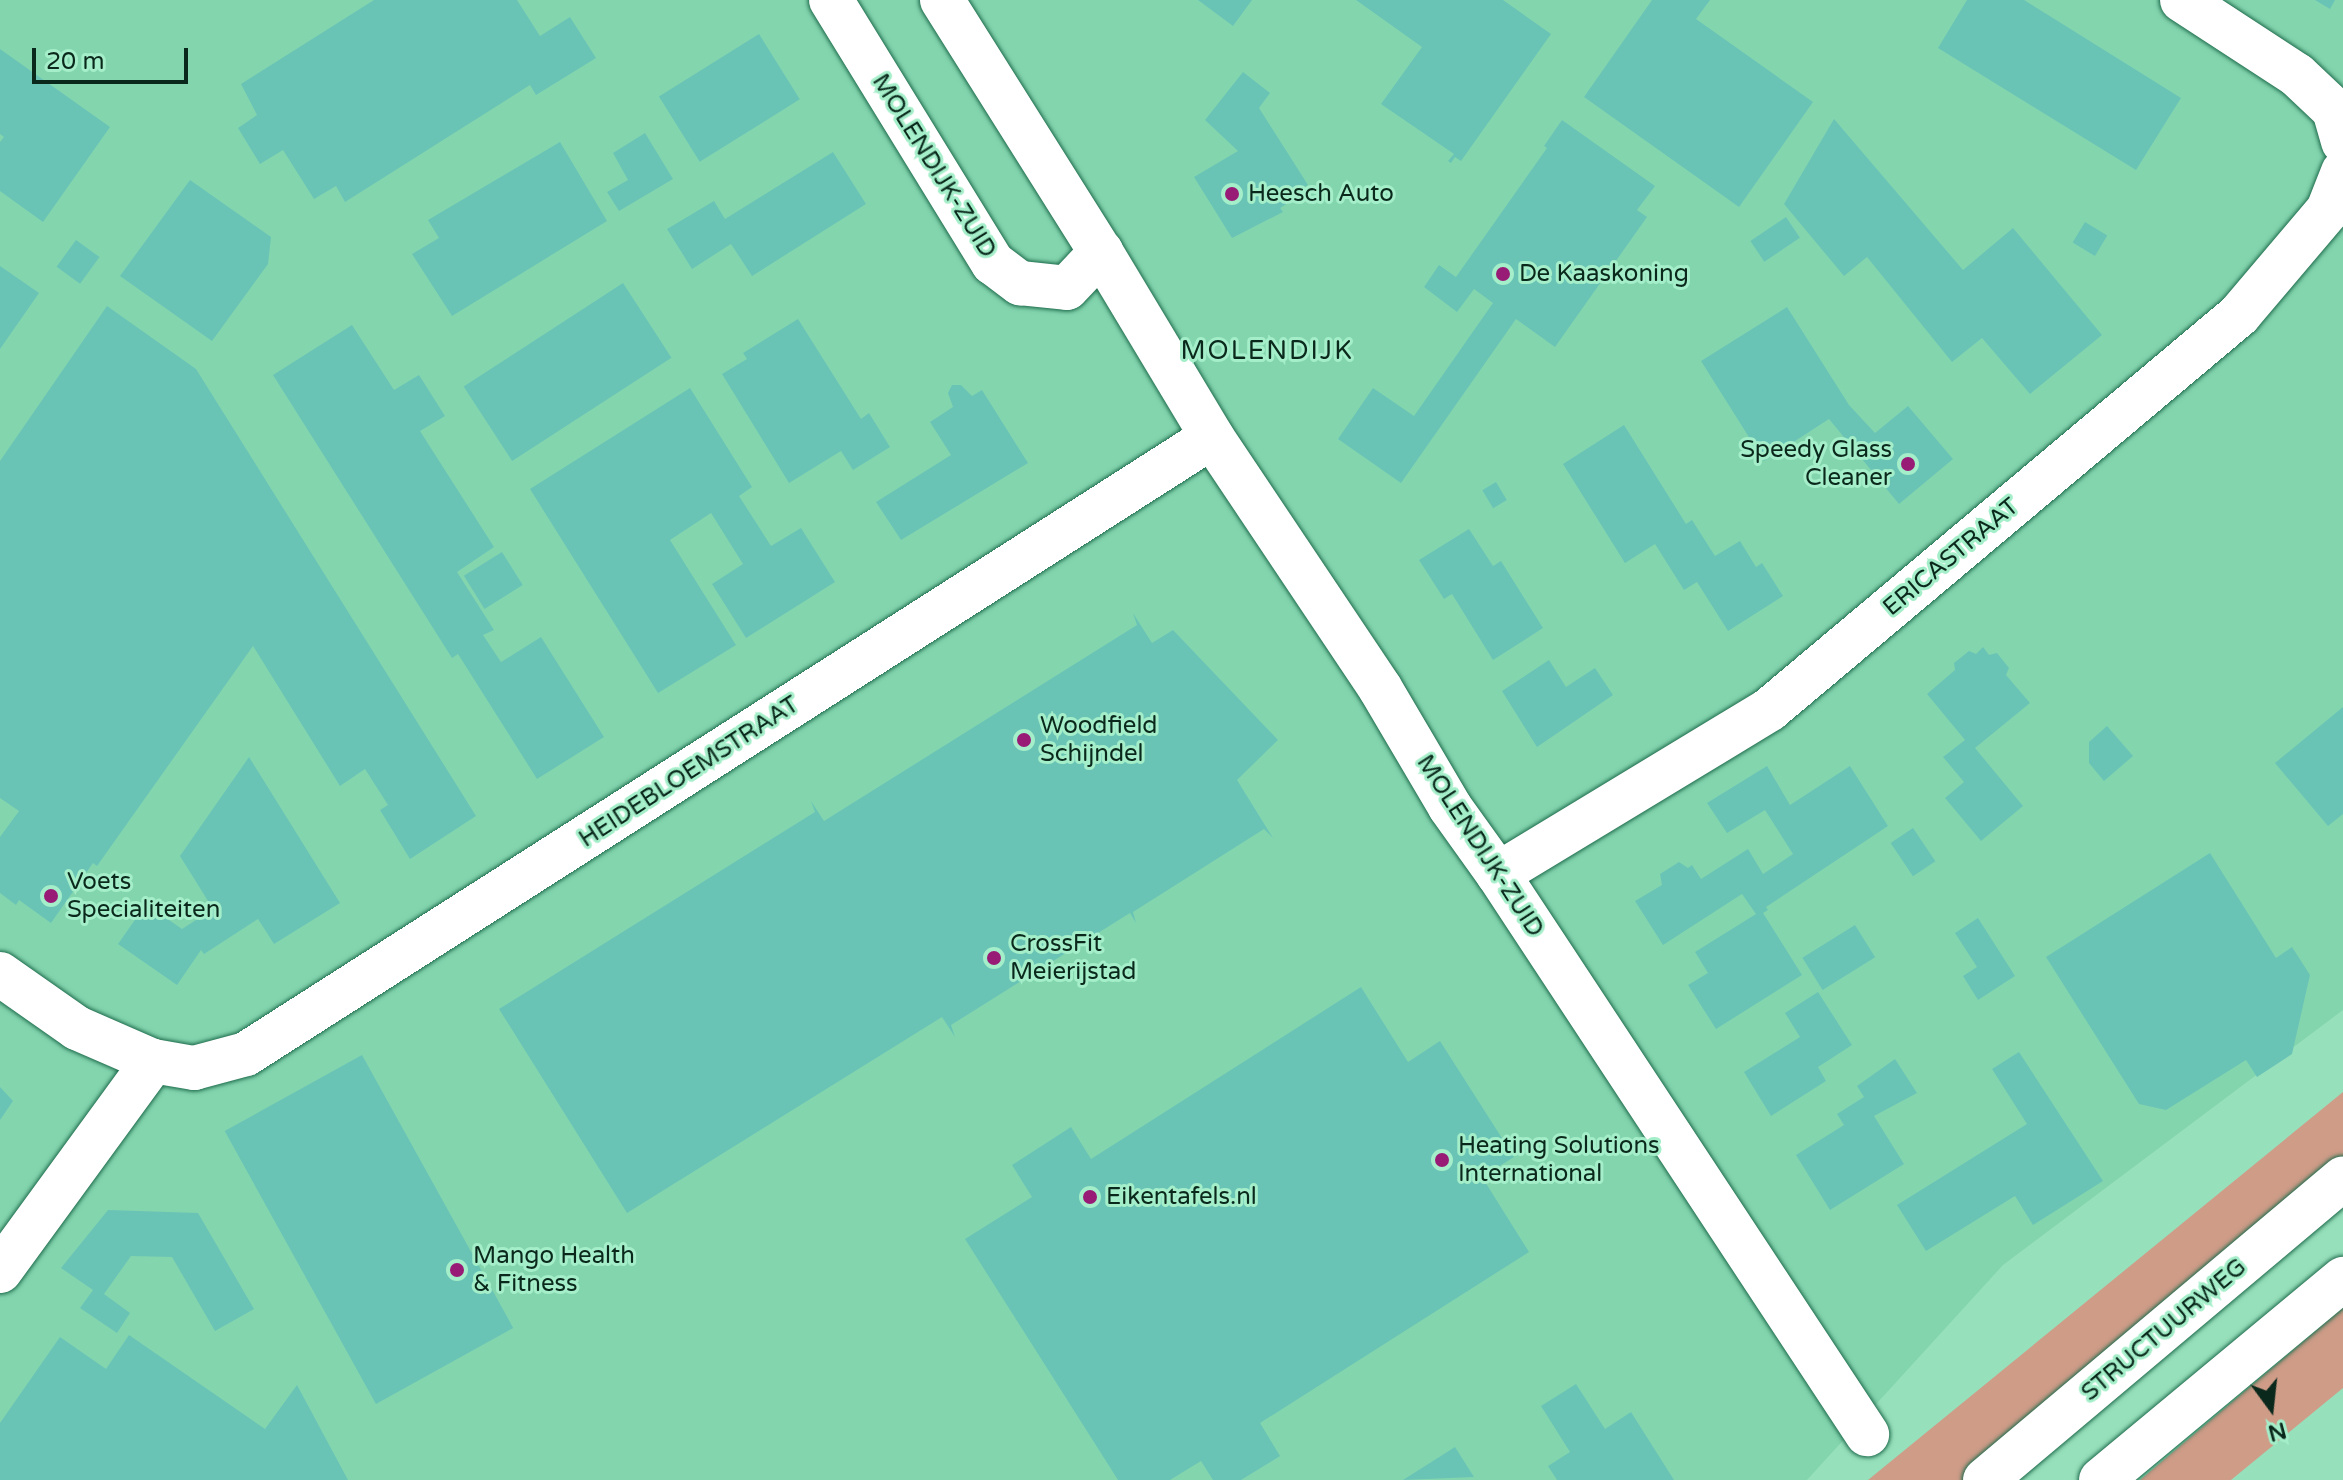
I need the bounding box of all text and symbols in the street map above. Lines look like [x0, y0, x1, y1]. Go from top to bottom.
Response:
scale bar [36, 32, 192, 82]
text: 20 m [46, 47, 104, 76]
street label: MOLENDIJK-ZUID [866, 69, 1002, 263]
place label: Heesch Auto [1248, 180, 1394, 208]
marker: Heesch Auto [1223, 185, 1241, 203]
place label: De Kaaskoning [1519, 260, 1689, 288]
marker: De Kaaskoning [1494, 265, 1512, 283]
district label: MOLENDIJK [1180, 335, 1354, 367]
place label: Speedy Glass Cleaner [1740, 436, 1892, 492]
marker: Speedy Glass Cleaner [1899, 455, 1917, 473]
street label: ERICASTRAAT [1877, 492, 2025, 622]
street label: HEIDEBLOEMSTRAAT [574, 690, 804, 854]
place label: Woodfield Schijndel [1040, 712, 1158, 768]
marker: Woodfield Schijndel [1015, 731, 1033, 749]
street label: MOLENDIJK-ZUID [1410, 750, 1550, 942]
place label: Voets Specialiteiten [67, 868, 220, 924]
marker: Voets Specialiteiten [42, 887, 60, 905]
place label: CrossFit Meierijstad [1010, 930, 1136, 986]
marker: CrossFit Meierijstad [985, 949, 1003, 967]
place label: Heating Solutions International [1458, 1132, 1660, 1188]
marker: Heating Solutions International [1433, 1151, 1451, 1169]
place label: Eikentafels.nl [1106, 1183, 1257, 1211]
marker: Eikentafels.nl [1081, 1188, 1099, 1206]
place label: Mango Health & Fitness [473, 1242, 635, 1298]
street label: STRUCTUURWEG [2076, 1253, 2252, 1407]
marker: Mango Health & Fitness [448, 1261, 466, 1279]
north arrow [2231, 1368, 2311, 1448]
text: N [2265, 1416, 2289, 1446]

